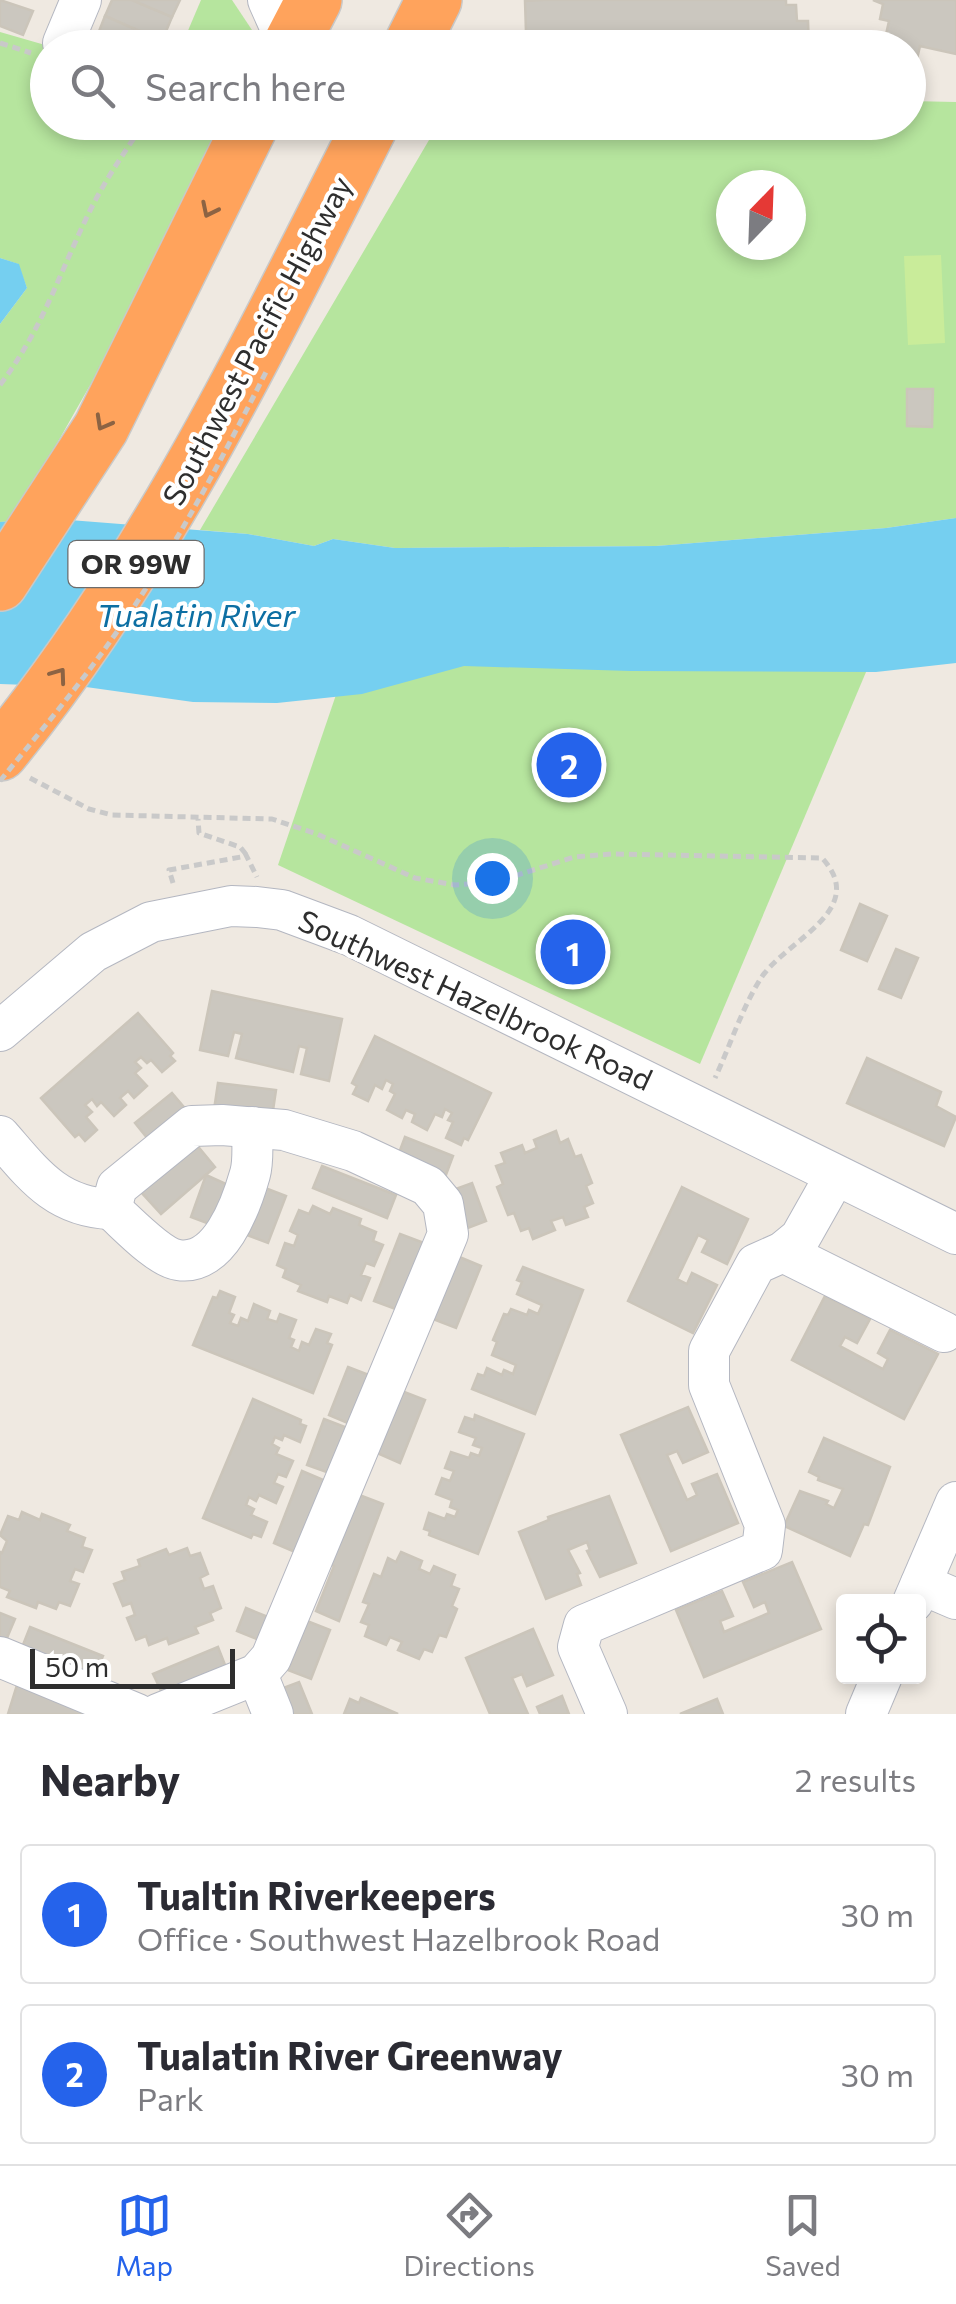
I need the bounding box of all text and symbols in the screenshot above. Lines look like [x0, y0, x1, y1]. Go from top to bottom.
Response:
search box [30, 30, 926, 140]
icon: search [65, 58, 120, 113]
text: Search here [145, 62, 346, 109]
street label: Southwest Pacific Highway [153, 169, 358, 511]
north arrow [716, 170, 806, 260]
one-way arrow [202, 200, 222, 218]
one-way arrow [96, 412, 116, 430]
road number: OR 99W [68, 541, 204, 587]
water label: Tualatin River [97, 594, 296, 634]
one-way arrow [48, 668, 65, 686]
pin: 2 [536, 728, 602, 802]
your location [467, 853, 518, 904]
street label: Southwest Hazelbrook Road [293, 900, 659, 1097]
pin: 1 [540, 914, 606, 990]
map controls [836, 1594, 926, 1684]
button: locate [836, 1594, 926, 1684]
scale bar [30, 1644, 235, 1688]
text: 50 m [45, 1649, 109, 1683]
text: Nearby [40, 1753, 180, 1805]
text: 2 results [795, 1759, 916, 1799]
text: Tualtin Riverkeepers [137, 1871, 496, 1918]
text: 1 [67, 1894, 82, 1934]
text: 30 m [841, 1894, 914, 1934]
text: Office · Southwest Hazelbrook Road [137, 1918, 660, 1958]
text: Tualatin River Greenway [137, 2031, 563, 2078]
text: 2 [65, 2054, 84, 2094]
text: 30 m [841, 2054, 914, 2094]
text: Park [137, 2078, 204, 2118]
tab: Map [115, 2188, 173, 2282]
tab: Directions [403, 2188, 535, 2282]
tab: Saved [765, 2188, 841, 2282]

